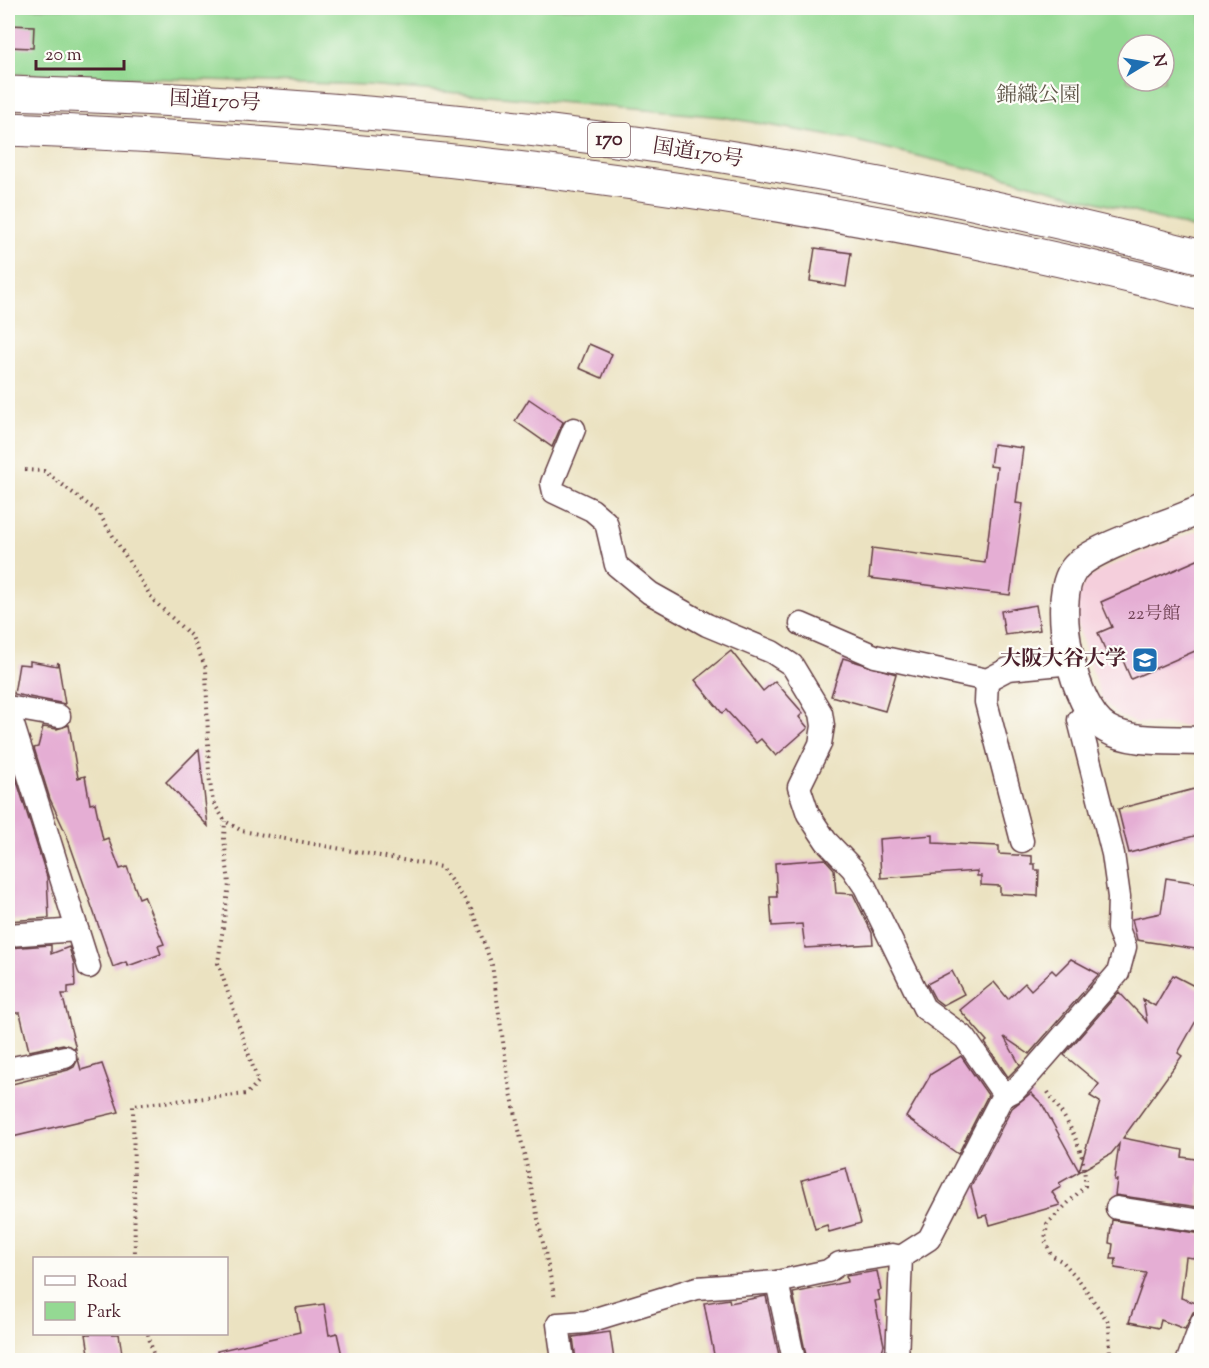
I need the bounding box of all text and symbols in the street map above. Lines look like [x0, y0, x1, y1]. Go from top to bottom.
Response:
scale bar [36, 33, 124, 71]
north arrow [1116, 33, 1176, 93]
text: 20 m [45, 43, 82, 69]
text: N [1146, 52, 1171, 69]
park label: 錦織公園 [996, 81, 1080, 111]
street label: 国道170号 [169, 85, 261, 119]
road number: 170 [588, 123, 630, 157]
street label: 国道170号 [651, 132, 745, 176]
house number: 22号館 [1128, 602, 1180, 628]
place label: 大阪大谷大学 [1000, 645, 1126, 675]
school or university icon: 大阪大谷大学 [1130, 645, 1160, 675]
legend [33, 1257, 228, 1335]
text: Road [87, 1270, 127, 1296]
text: Park [87, 1300, 122, 1326]

